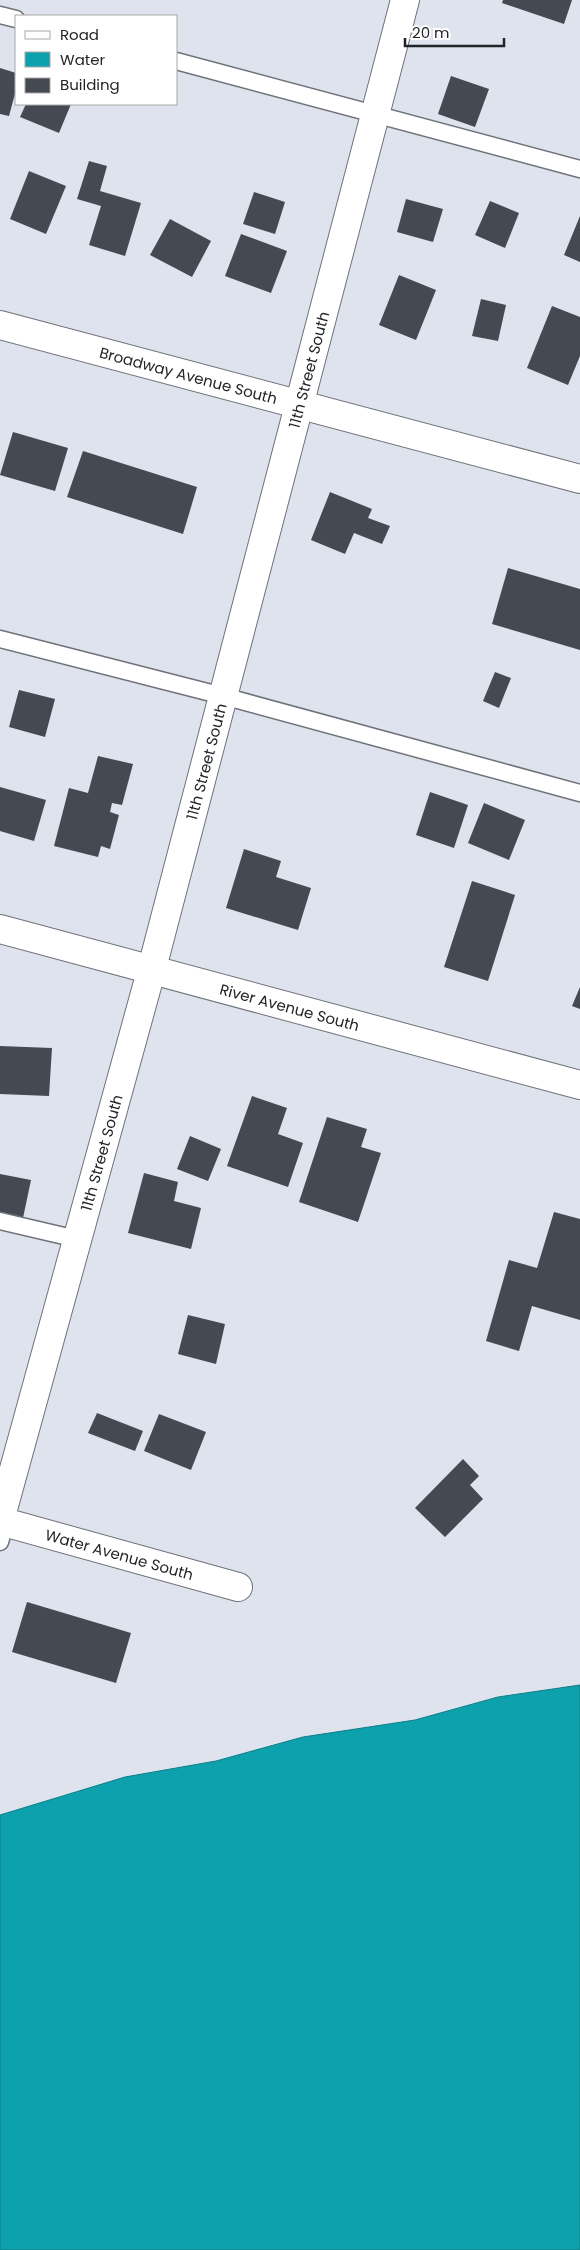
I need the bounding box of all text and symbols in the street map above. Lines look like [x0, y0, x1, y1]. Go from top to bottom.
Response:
legend [15, 15, 178, 105]
scale bar [405, 15, 504, 47]
text: 20 m [412, 22, 450, 43]
text: Road [60, 24, 99, 45]
text: Water [60, 49, 106, 70]
text: Building [60, 74, 120, 95]
street label: 11th Street South [283, 309, 334, 430]
street label: Broadway Avenue South [97, 341, 280, 409]
street label: 11th Street South [181, 701, 231, 822]
street label: River Avenue South [218, 978, 362, 1036]
street label: 11th Street South [75, 1092, 127, 1213]
street label: Water Avenue South [43, 1524, 196, 1585]

